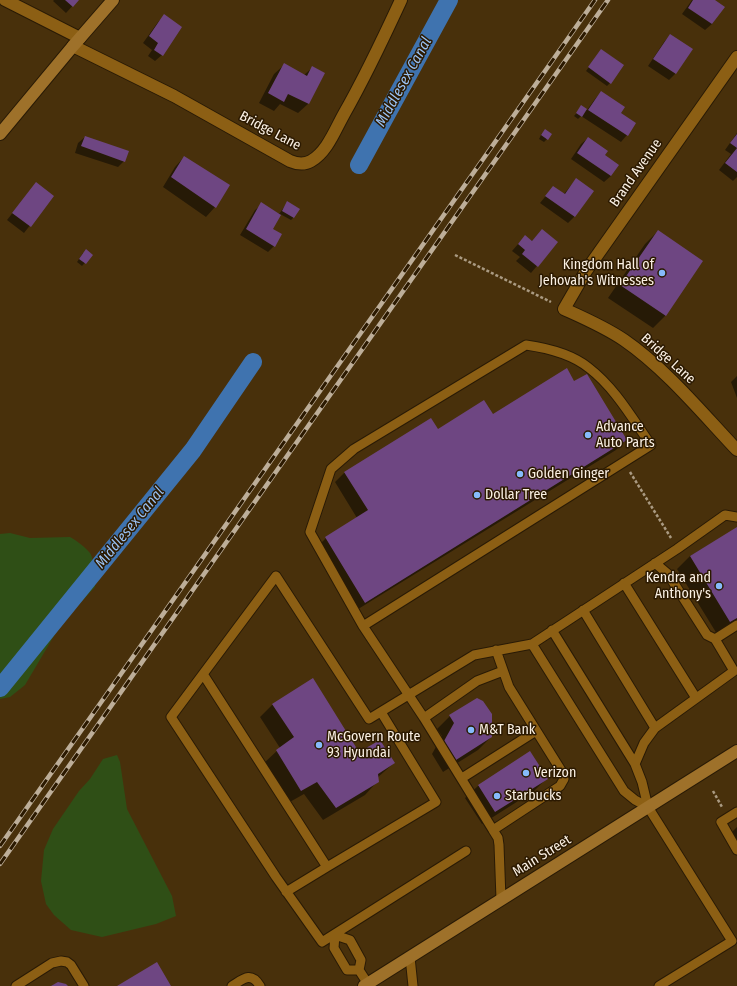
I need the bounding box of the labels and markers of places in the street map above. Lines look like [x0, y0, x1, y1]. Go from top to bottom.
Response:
place label: Kingdom Hall of Jehovah's Witnesses [539, 257, 654, 290]
marker: Kingdom Hall of Jehovah's Witnesses [657, 268, 667, 278]
place label: Advance Auto Parts [596, 419, 655, 452]
marker: Advance Auto Parts [583, 430, 593, 440]
place label: Golden Ginger [528, 466, 609, 482]
marker: Golden Ginger [515, 469, 525, 479]
place label: Dollar Tree [485, 487, 547, 503]
marker: Dollar Tree [472, 490, 482, 500]
place label: Kendra and Anthony's [646, 570, 711, 602]
marker: Kendra and Anthony's [714, 581, 724, 591]
place label: M&T Bank [479, 722, 535, 738]
marker: M&T Bank [466, 725, 476, 735]
place label: McGovern Route 93 Hyundai [327, 729, 420, 762]
marker: McGovern Route 93 Hyundai [314, 740, 324, 750]
place label: Verizon [534, 765, 576, 781]
marker: Verizon [521, 768, 531, 778]
place label: Starbucks [505, 788, 561, 804]
marker: Starbucks [492, 791, 502, 801]

